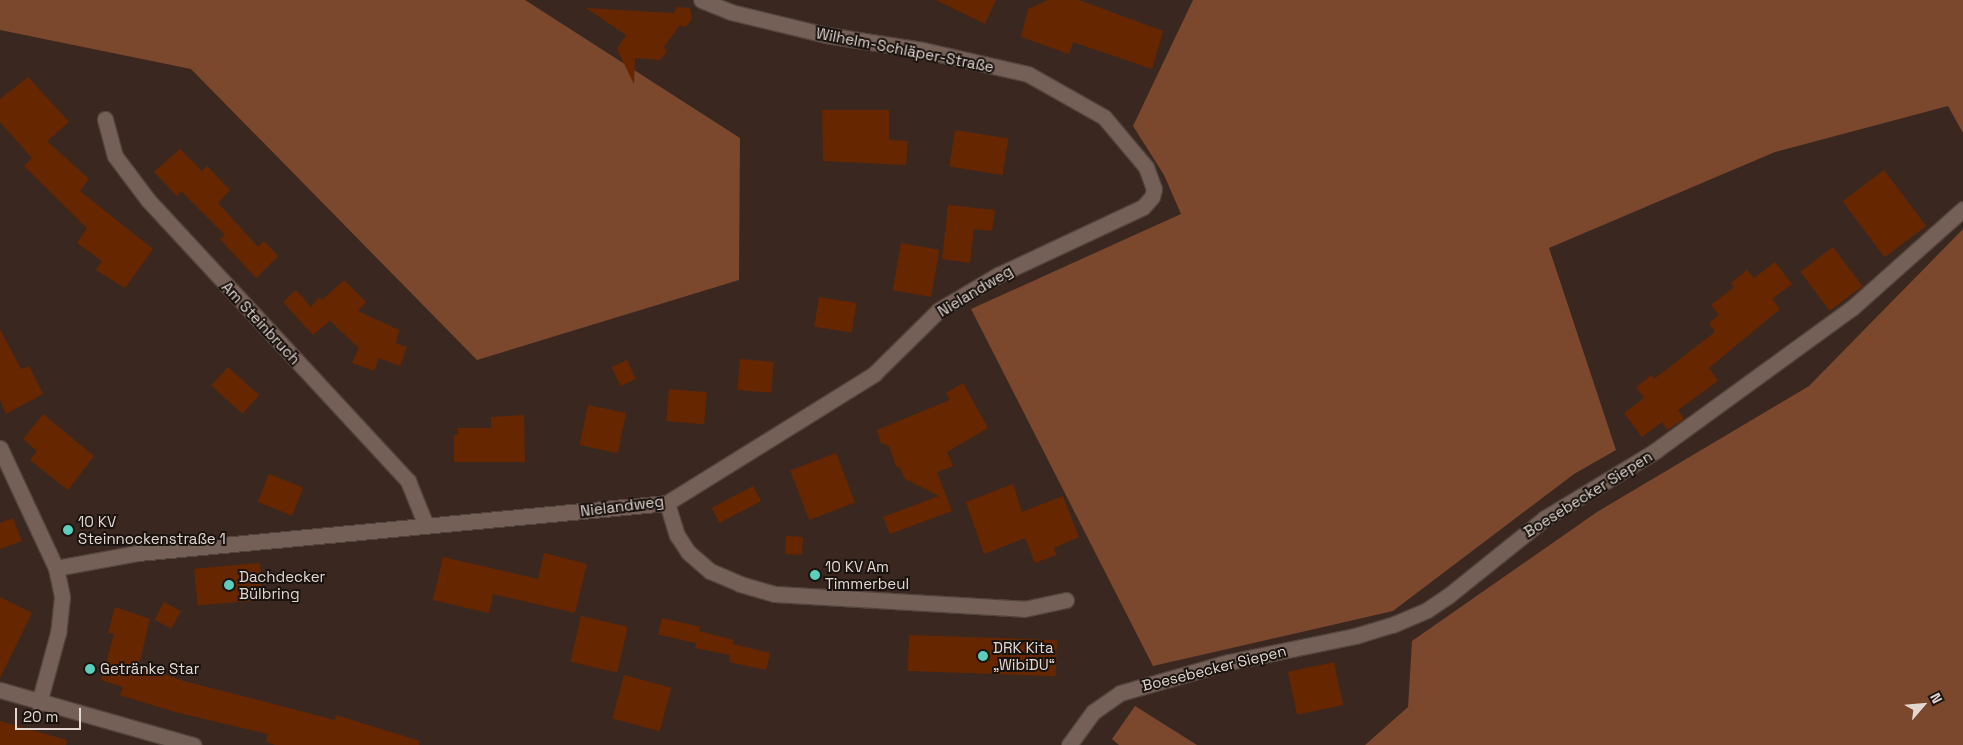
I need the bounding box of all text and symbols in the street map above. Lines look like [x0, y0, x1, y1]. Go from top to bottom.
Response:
street label: Wilhelm-Schläper-Straße [815, 24, 995, 76]
street label: Nielandweg [934, 262, 1016, 320]
street label: Am Steinbruch [218, 278, 304, 368]
street label: Boesebecker Siepen [1521, 447, 1655, 541]
street label: Nielandweg [579, 492, 665, 520]
place label: 10 KV Steinnockenstraße 1 [78, 512, 226, 547]
marker: 10 KV Steinnockenstraße 1 [62, 524, 74, 536]
place label: 10 KV Am Timmerbeul [825, 557, 909, 592]
place label: Dachdecker Bülbring [239, 567, 325, 602]
marker: 10 KV Am Timmerbeul [809, 569, 821, 581]
marker: Dachdecker Bülbring [223, 579, 235, 591]
place label: DRK Kita „WibiDU“ [993, 638, 1055, 673]
street label: Boesebecker Siepen [1140, 641, 1288, 695]
marker: DRK Kita „WibiDU“ [977, 650, 989, 662]
place label: Getränke Star [100, 660, 199, 678]
marker: Getränke Star [84, 663, 96, 675]
north arrow [1898, 680, 1948, 730]
text: N [1926, 690, 1947, 706]
scale bar [18, 698, 84, 730]
text: 20 m [23, 707, 58, 726]

